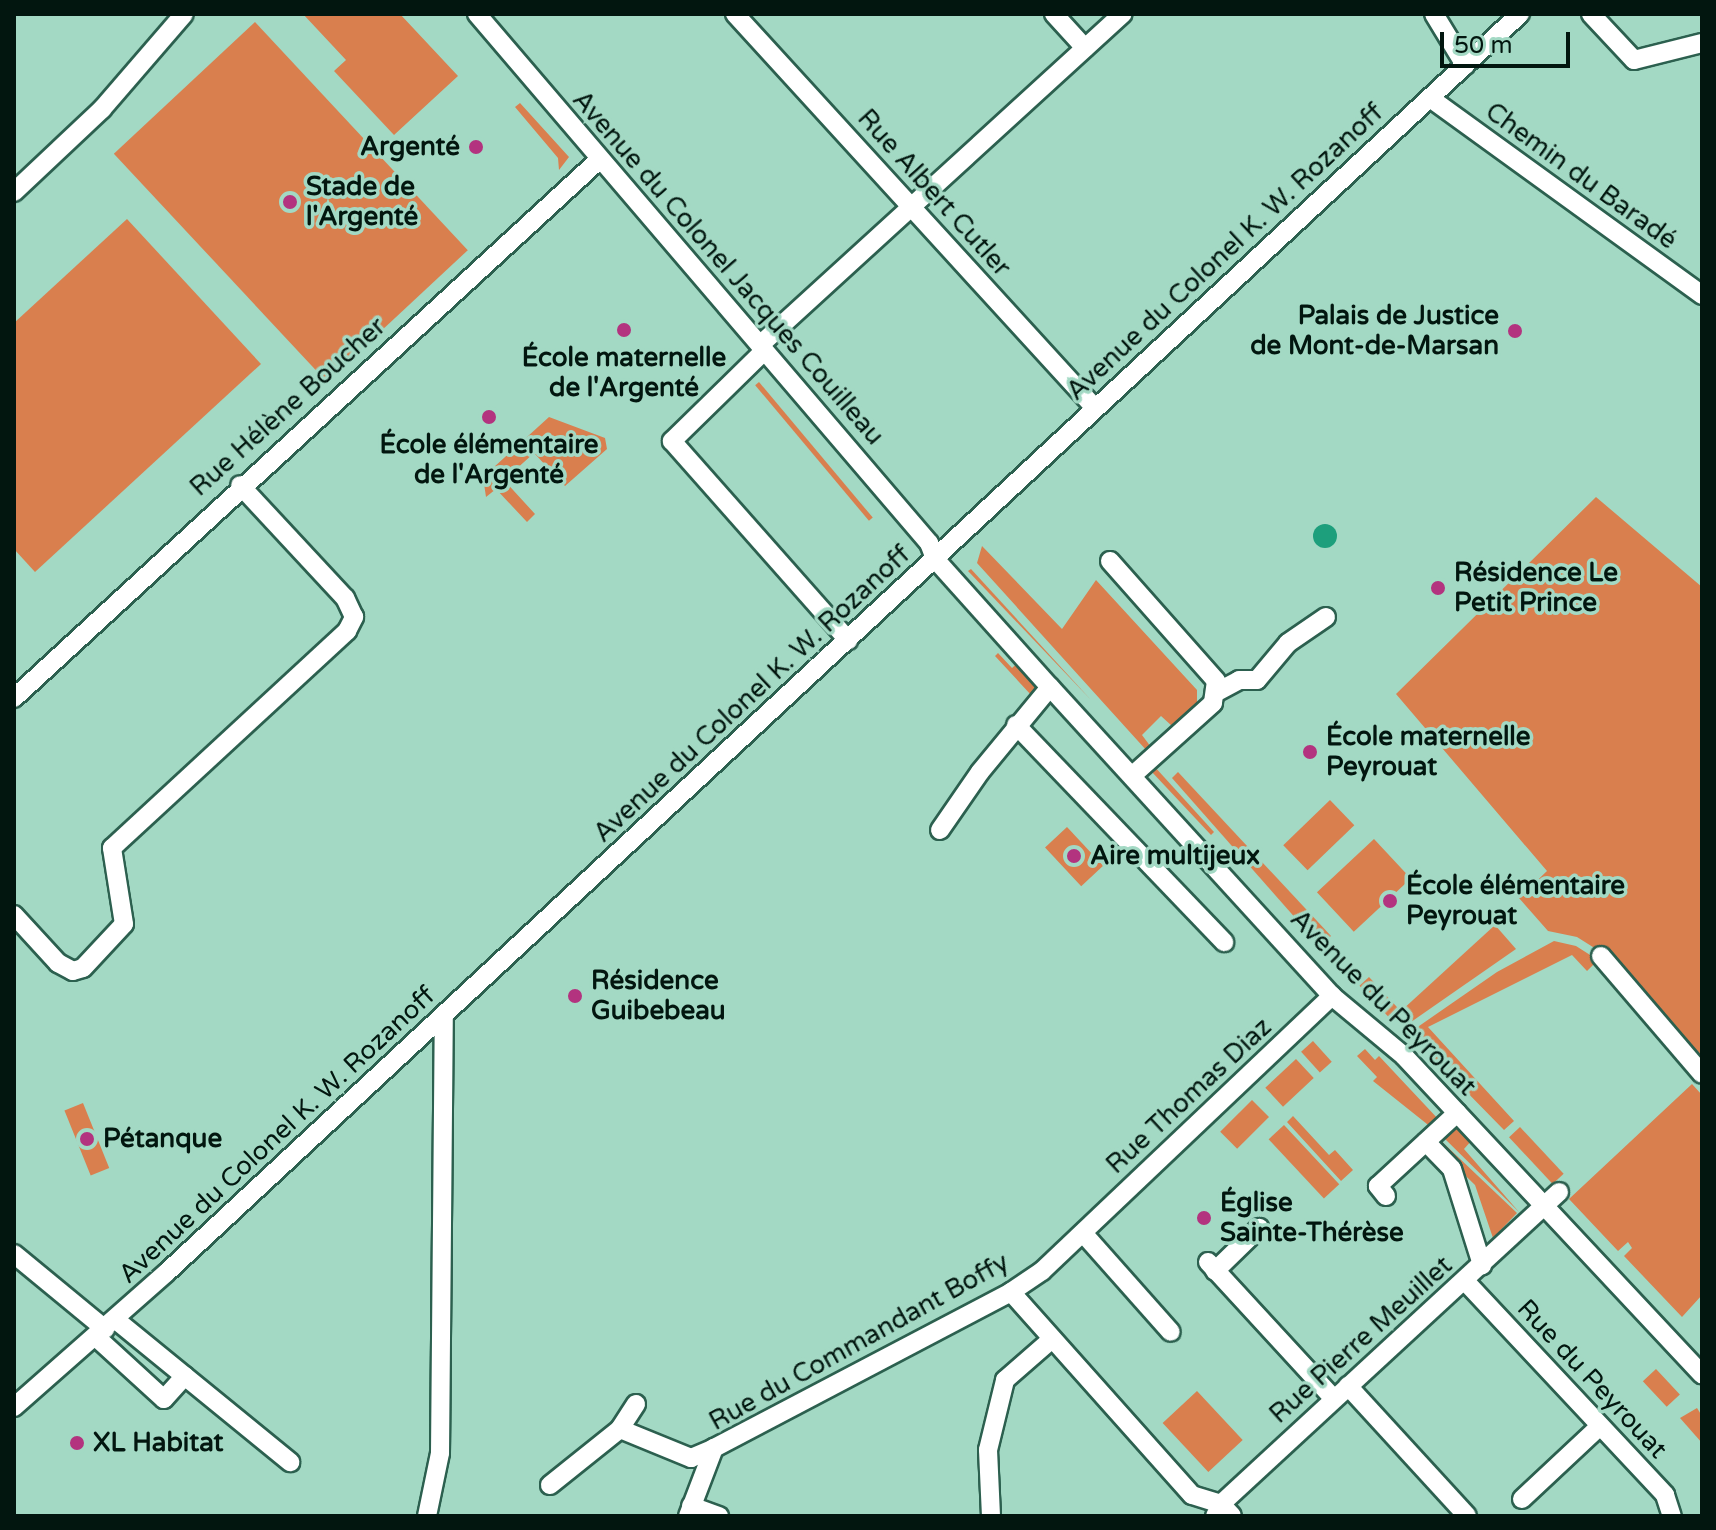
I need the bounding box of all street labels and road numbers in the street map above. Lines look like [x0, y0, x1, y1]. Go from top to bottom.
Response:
street label: Avenue du Colonel Jacques Couilleau [566, 85, 890, 451]
street label: Chemin du Baradé [1479, 96, 1683, 256]
street label: Avenue du Colonel K. W. Rozanoff [1060, 97, 1390, 407]
street label: Rue Albert Cutler [851, 103, 1017, 283]
street label: Rue Hélène Boucher [184, 311, 392, 503]
street label: Avenue du Colonel K. W. Rozanoff [587, 539, 917, 849]
street label: Avenue du Peyrouat [1284, 904, 1482, 1102]
street label: Avenue du Colonel K. W. Rozanoff [112, 980, 442, 1290]
street label: Rue Thomas Diaz [1100, 1012, 1278, 1180]
street label: Rue du Commandant Boffy [704, 1247, 1014, 1437]
street label: Rue Pierre Meuillet [1263, 1250, 1459, 1430]
street label: Rue du Peyrouat [1510, 1293, 1674, 1465]

